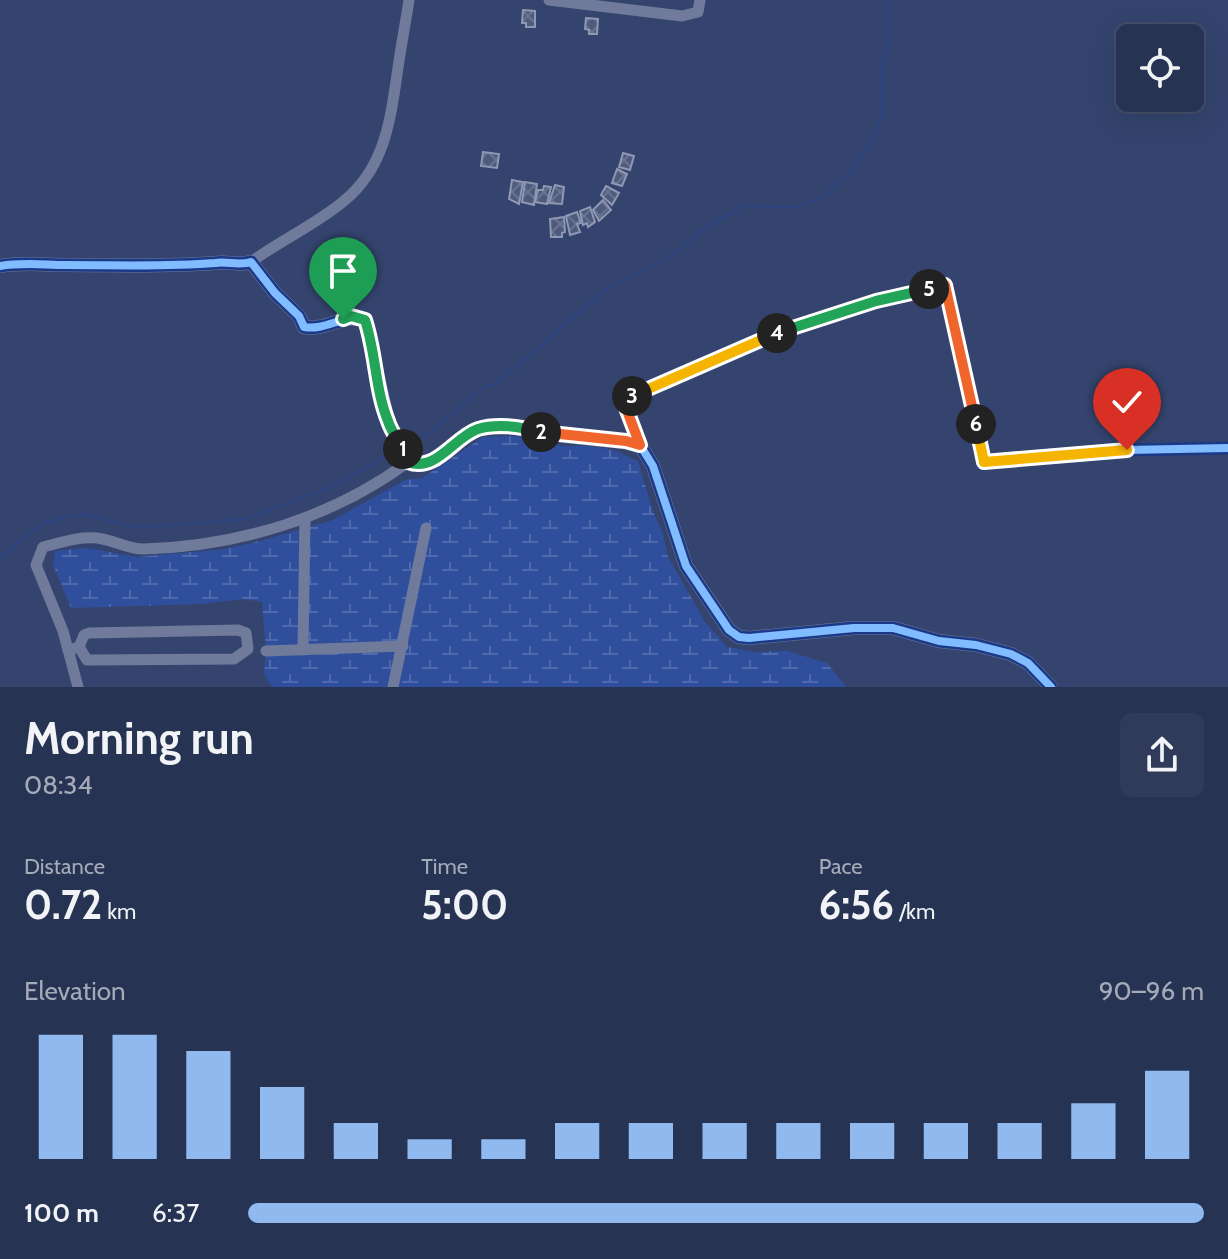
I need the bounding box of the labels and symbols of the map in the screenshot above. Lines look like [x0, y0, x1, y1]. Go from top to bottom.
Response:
pin [309, 237, 377, 319]
pin: 5 [909, 269, 949, 309]
pin: 4 [757, 313, 797, 353]
pin [1093, 368, 1161, 450]
pin: 3 [612, 376, 652, 416]
pin: 6 [956, 404, 996, 444]
pin: 2 [521, 412, 561, 452]
pin: 1 [383, 429, 423, 469]

